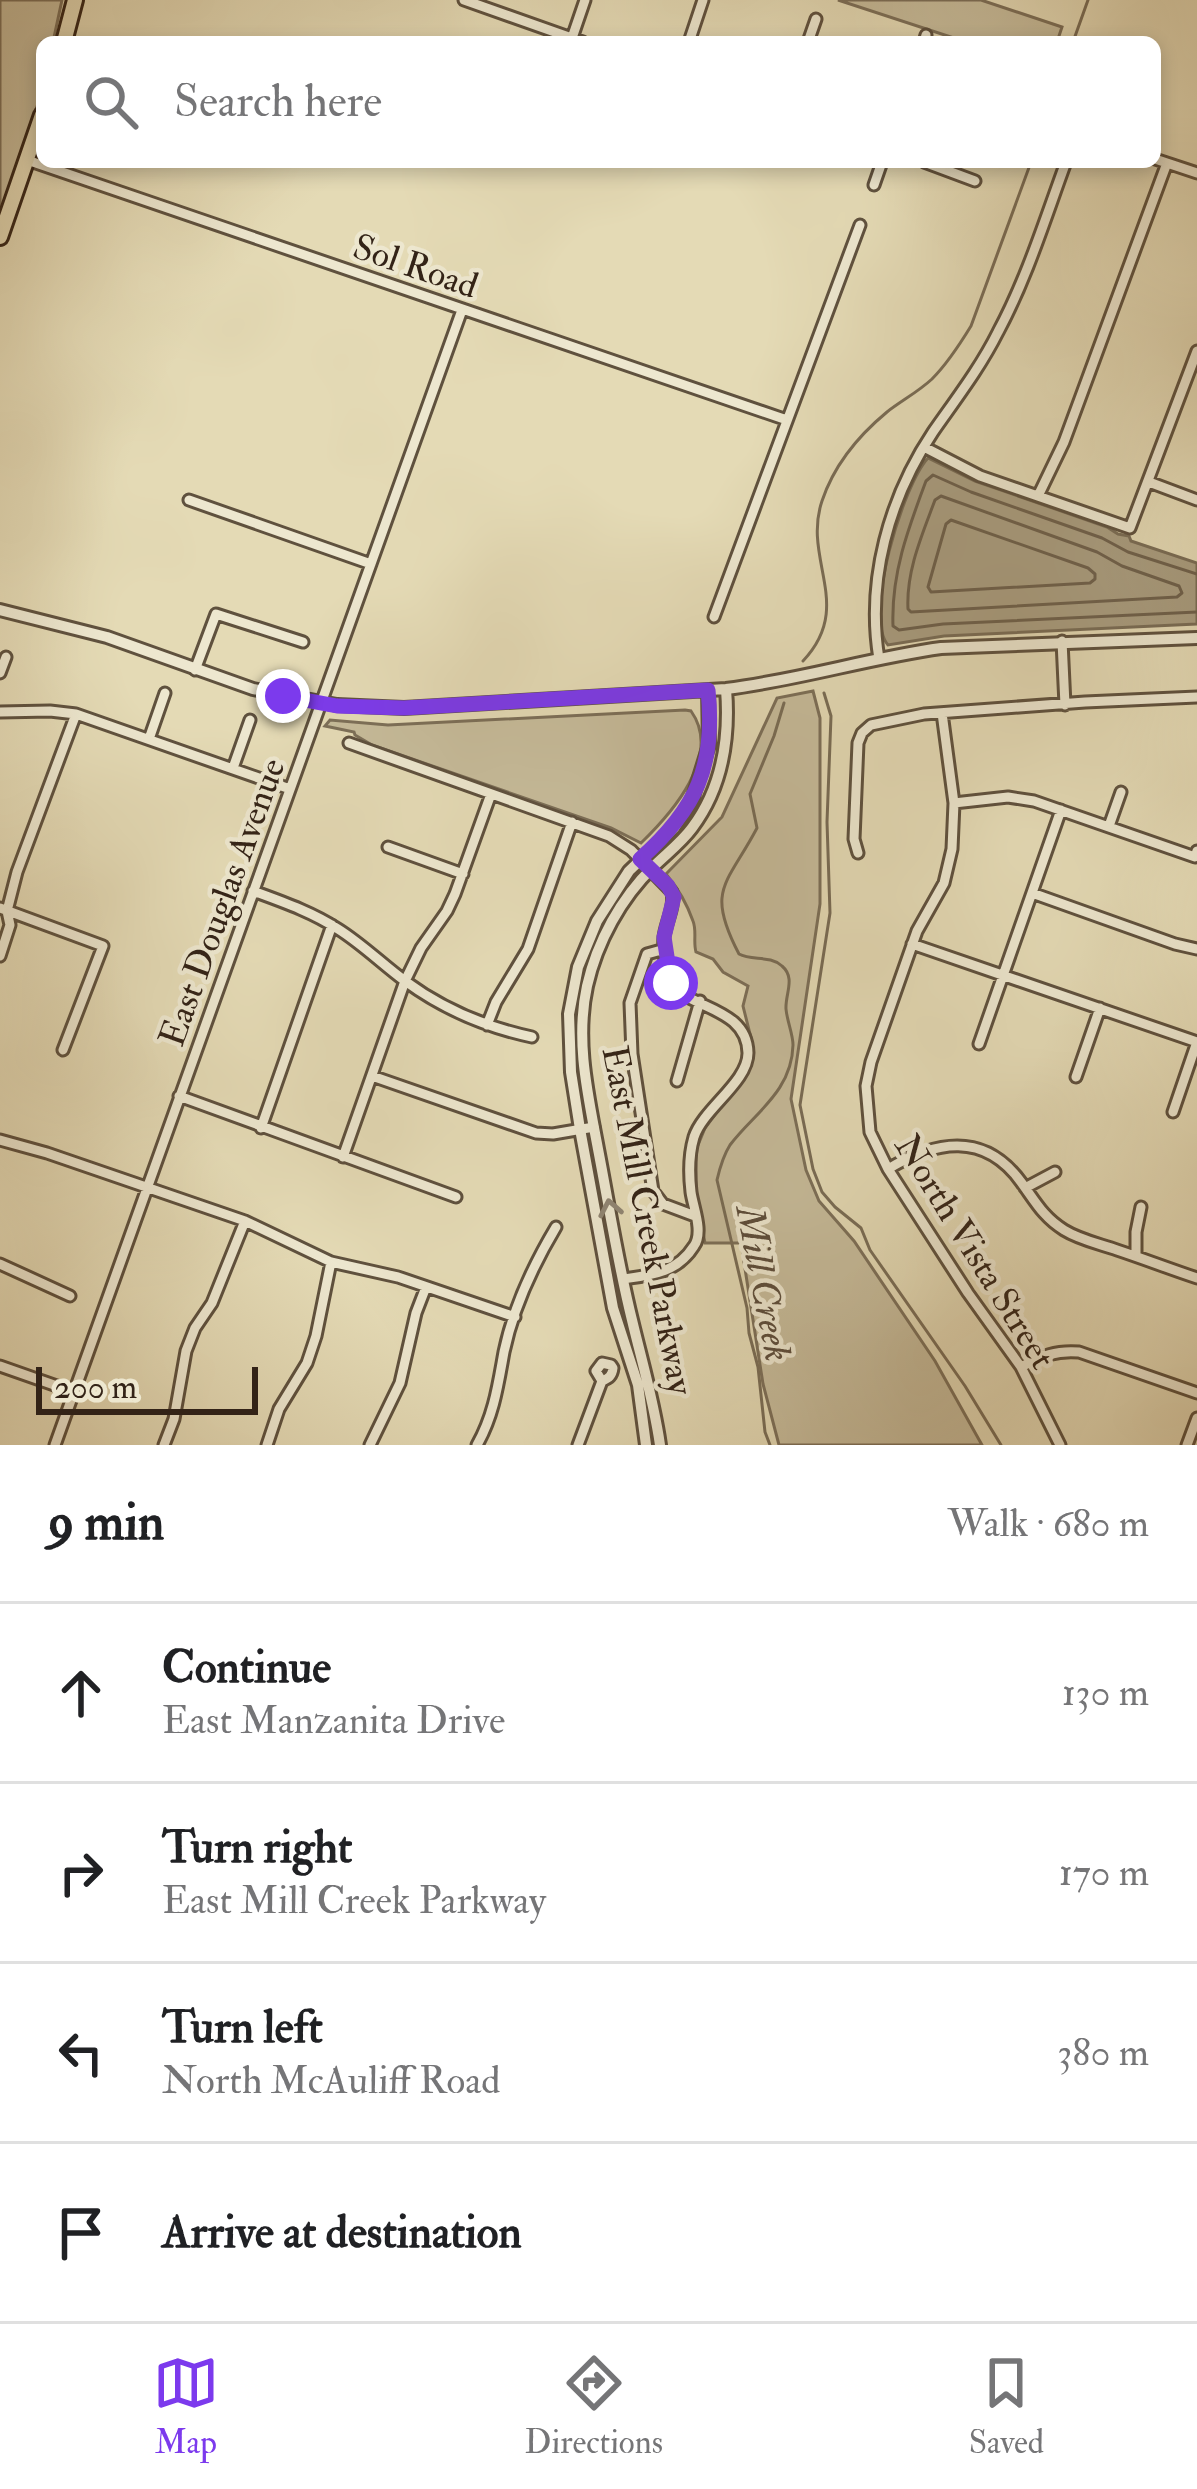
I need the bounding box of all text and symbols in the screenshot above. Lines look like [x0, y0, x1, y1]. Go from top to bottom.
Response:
search box [36, 36, 1161, 168]
icon: search [78, 69, 144, 135]
text: Search here [174, 74, 382, 130]
street label: Sol Road [347, 224, 484, 309]
route end [256, 669, 310, 723]
street label: East Douglas Avenue [149, 752, 295, 1053]
route start [644, 956, 698, 1010]
street label: East Mill Creek Parkway [592, 1042, 704, 1400]
street label: North Vista Street [885, 1126, 1065, 1378]
one-way arrow [598, 1198, 623, 1218]
water label: Mill Creek [724, 1199, 803, 1365]
scale bar [36, 1361, 258, 1414]
text: 200 m [54, 1367, 137, 1408]
text: 9 min [48, 1491, 164, 1555]
text: Walk · 680 m [948, 1499, 1149, 1548]
text: Continue [162, 1640, 331, 1696]
icon: ahead [48, 1660, 114, 1726]
text: 130 m [1062, 1668, 1149, 1717]
text: East Manzanita Drive [162, 1696, 505, 1745]
text: Turn right [162, 1820, 352, 1876]
icon: right [48, 1840, 114, 1906]
text: 170 m [1059, 1848, 1149, 1897]
text: East Mill Creek Parkway [162, 1876, 546, 1925]
text: Turn left [162, 2000, 323, 2056]
icon: left [48, 2020, 114, 2086]
text: 380 m [1057, 2028, 1149, 2077]
text: North McAuliff Road [162, 2056, 501, 2105]
icon: arrive [48, 2200, 114, 2266]
text: Arrive at destination [162, 2205, 522, 2261]
tab: Map [153, 2350, 219, 2463]
tab: Directions [525, 2350, 663, 2463]
tab: Saved [969, 2350, 1044, 2463]

